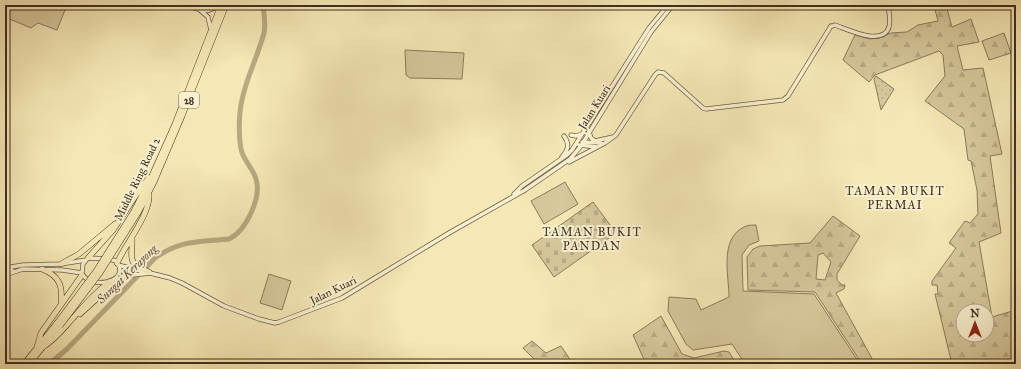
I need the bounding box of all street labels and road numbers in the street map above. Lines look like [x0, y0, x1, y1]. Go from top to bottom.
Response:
street label: Jalan Kuari [575, 83, 614, 133]
road number: 28 [179, 92, 199, 108]
street label: Middle Ring Road 2 [112, 135, 163, 223]
street label: Jalan Kuari [307, 274, 359, 309]

